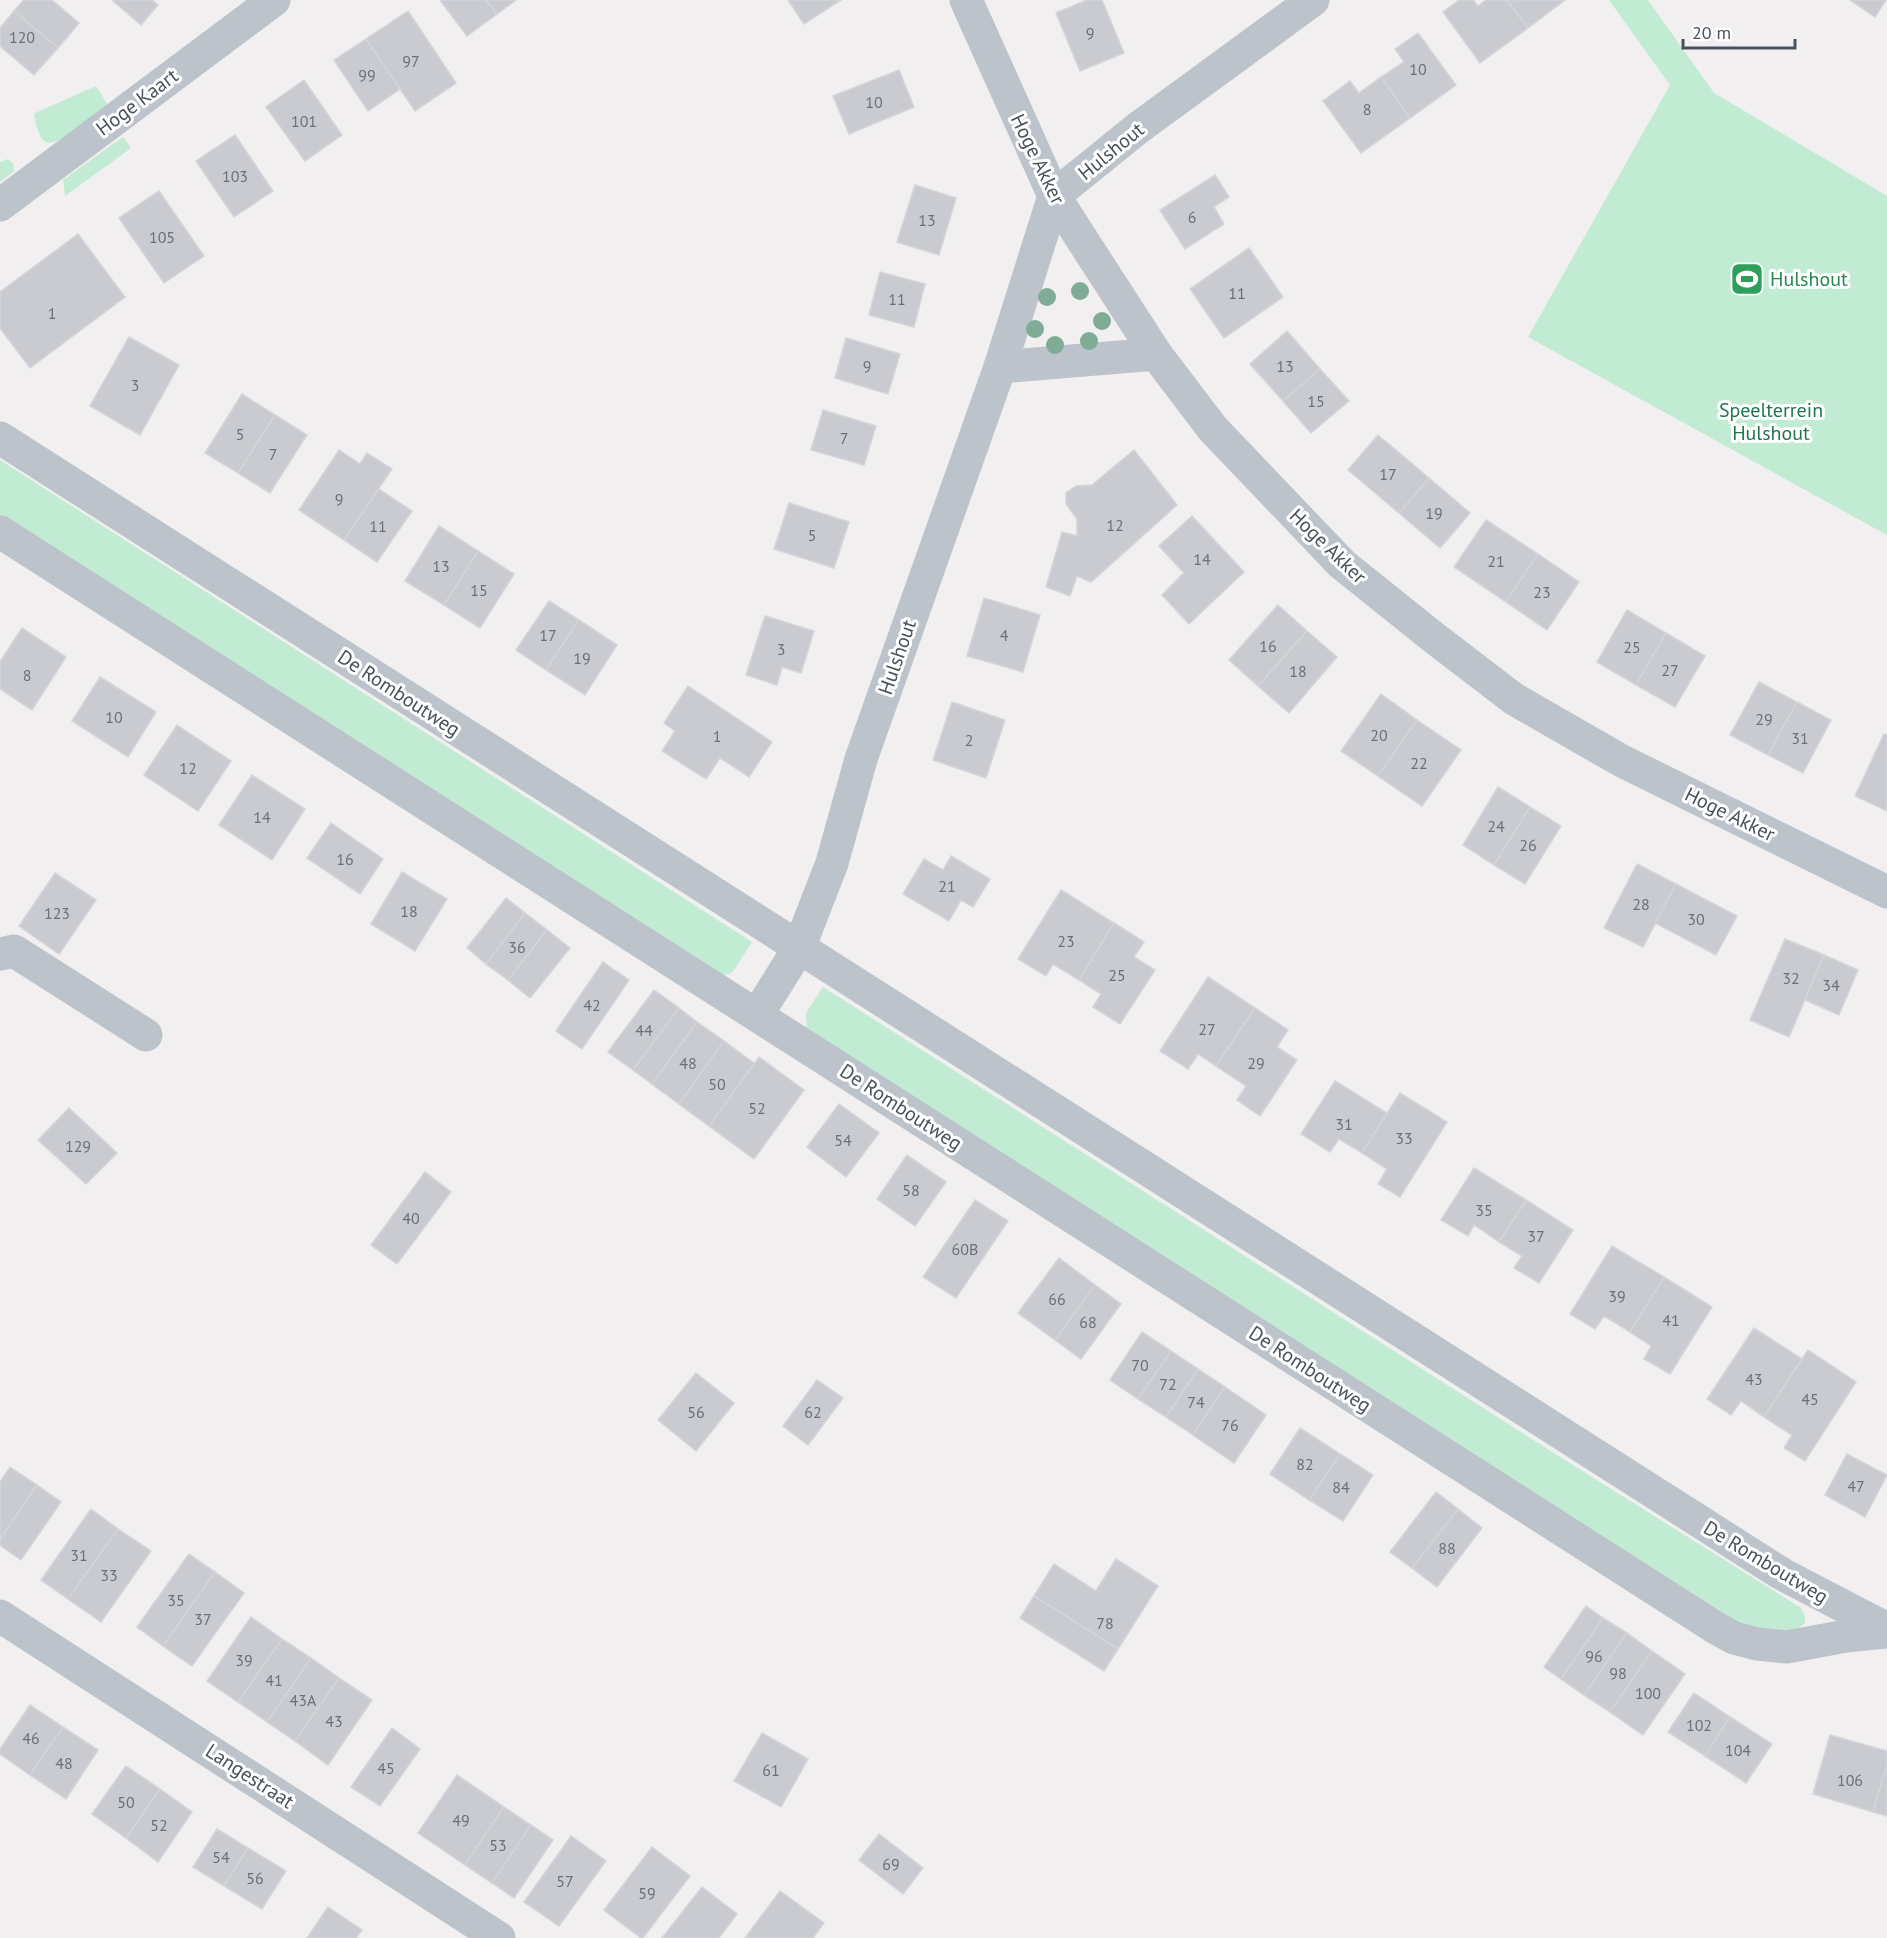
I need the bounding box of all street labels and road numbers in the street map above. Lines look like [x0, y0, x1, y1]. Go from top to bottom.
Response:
street label: Hoge Kaart [91, 63, 183, 141]
street label: Hoge Akker [1005, 110, 1071, 209]
street label: Hulshout [1073, 116, 1150, 186]
street label: Hoge Akker [1284, 503, 1372, 589]
street label: Hulshout [872, 616, 922, 698]
street label: De Romboutweg [333, 644, 465, 742]
street label: Hoge Akker [1681, 781, 1780, 847]
street label: De Romboutweg [835, 1058, 967, 1156]
street label: De Romboutweg [1244, 1320, 1376, 1418]
street label: De Romboutweg [1699, 1515, 1833, 1609]
street label: Langestraat [201, 1738, 299, 1814]

